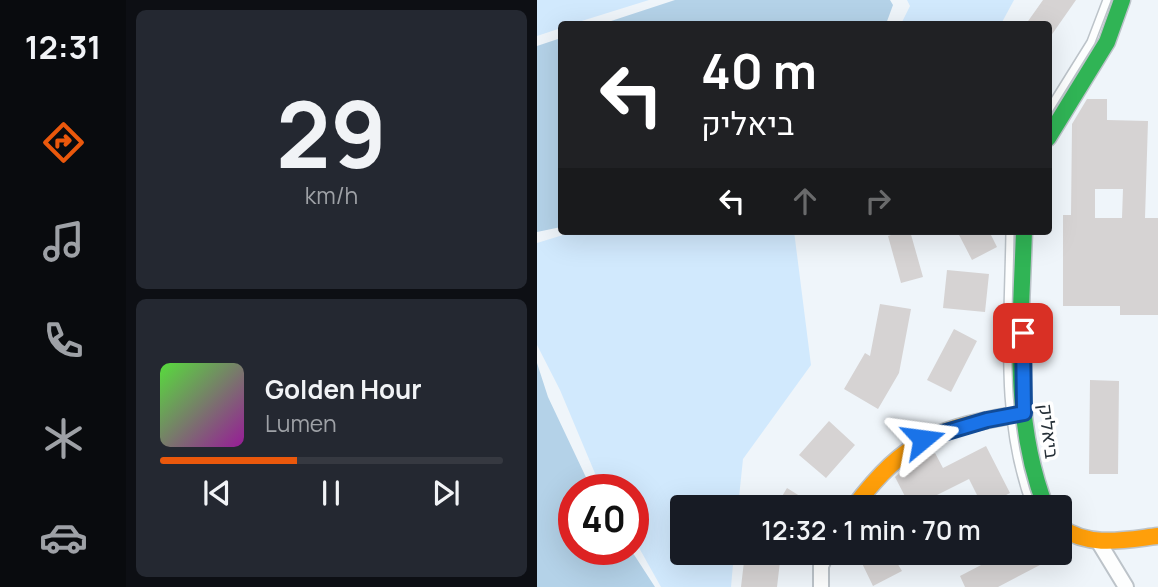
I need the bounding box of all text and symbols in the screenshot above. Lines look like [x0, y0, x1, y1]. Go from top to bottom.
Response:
text: 12:31 [25, 25, 101, 69]
text: 40 m [701, 37, 817, 104]
icon: left [586, 49, 677, 140]
text: 29 [276, 71, 387, 195]
text: ביאליק [701, 101, 794, 145]
icon: directions [39, 118, 88, 167]
text: km/h [305, 179, 358, 211]
icon: left [713, 182, 751, 220]
icon: ahead [786, 182, 824, 220]
icon: right [859, 182, 897, 220]
icon: music [39, 217, 88, 266]
pin [993, 303, 1053, 363]
icon: arrive [1004, 314, 1042, 352]
icon: phone [39, 316, 88, 365]
text: Golden Hour [265, 371, 422, 407]
position arrow [886, 402, 960, 476]
street label: ביאליק [1033, 402, 1065, 460]
text: Lumen [265, 407, 337, 439]
icon: climate [39, 414, 88, 463]
icon: previous [198, 474, 236, 512]
icon: pause [312, 474, 350, 512]
icon: next [427, 474, 465, 512]
speed limit sign: 40 [558, 474, 649, 565]
text: 12:32 · 1 min · 70 m [761, 512, 981, 548]
icon: car [39, 513, 88, 562]

